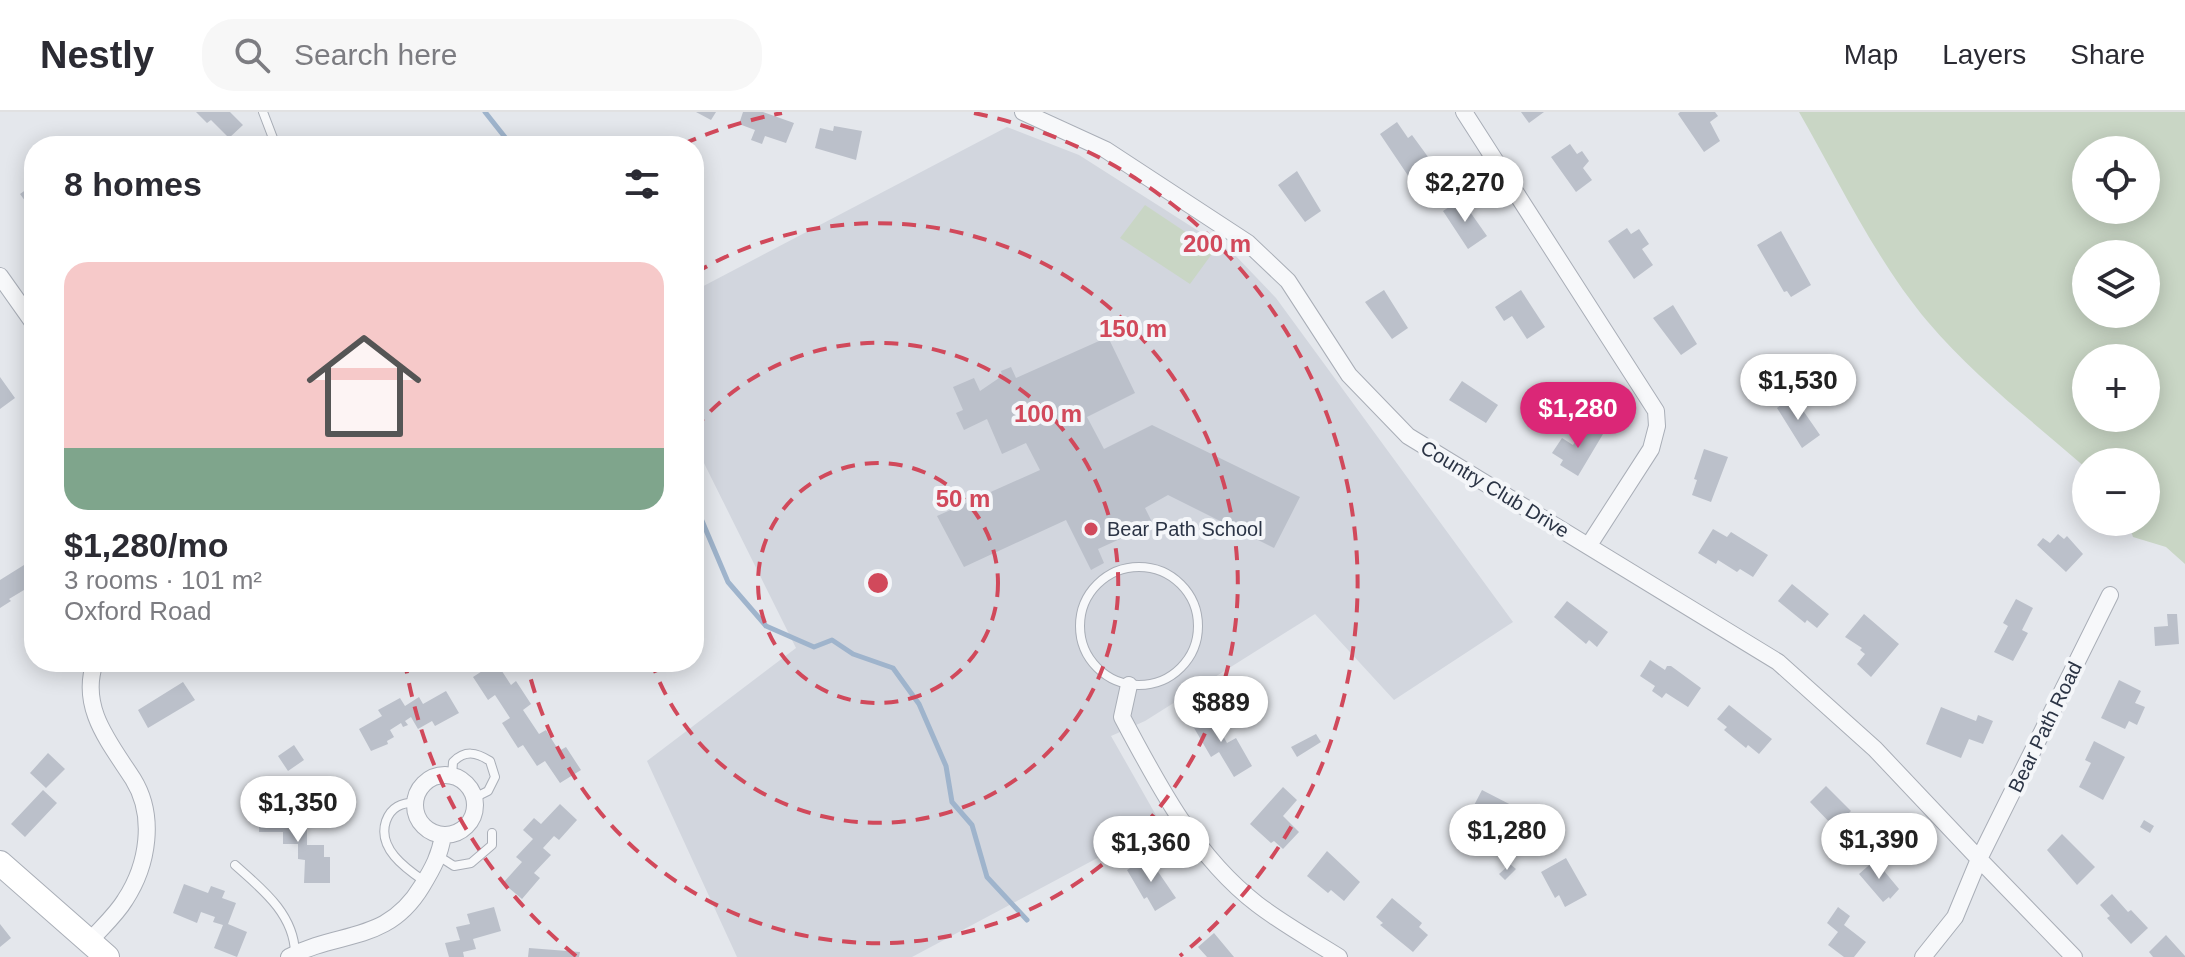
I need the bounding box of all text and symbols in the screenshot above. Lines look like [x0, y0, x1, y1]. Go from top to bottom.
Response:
search box [202, 19, 762, 91]
icon: search [230, 33, 274, 77]
text: Nestly [40, 34, 154, 76]
text: Search here [294, 38, 458, 71]
text: Map [1844, 39, 1898, 70]
text: Layers [1942, 39, 2026, 70]
text: Share [2070, 39, 2145, 70]
map controls [2072, 136, 2160, 536]
button: locate [2072, 136, 2160, 224]
pin: $2,270 [1400, 156, 1530, 224]
icon: filters [620, 162, 664, 206]
text: 8 homes [64, 165, 202, 203]
text: $2,270 [1425, 167, 1505, 197]
text: 200 m [1183, 230, 1251, 257]
button: layers [2072, 240, 2160, 328]
icon: home [292, 314, 436, 458]
text: 150 m [1099, 315, 1167, 342]
button: + [2072, 344, 2160, 432]
pin: $1,530 [1733, 354, 1863, 422]
text: $1,530 [1758, 365, 1838, 395]
pin: $1,280 [1513, 382, 1643, 450]
text: $1,280 [1538, 393, 1618, 423]
text: 100 m [1014, 400, 1082, 427]
street label: Country Club Drive [1417, 436, 1573, 542]
button: − [2072, 448, 2160, 536]
text: 50 m [936, 485, 990, 512]
place label: Bear Path School [1107, 518, 1263, 540]
marker: Bear Path School [1082, 520, 1100, 538]
text: $1,280/mo [64, 526, 228, 564]
text: 3 rooms · 101 m² [64, 565, 262, 595]
centre of rings [864, 569, 892, 597]
text: Oxford Road [64, 596, 211, 626]
street label: Bear Path Road [2004, 658, 2086, 796]
pin: $889 [1174, 676, 1268, 744]
text: $889 [1192, 687, 1250, 717]
pin: $1,350 [233, 776, 363, 844]
text: $1,350 [258, 787, 338, 817]
pin: $1,280 [1442, 804, 1572, 872]
pin: $1,390 [1814, 813, 1944, 881]
text: $1,280 [1467, 815, 1547, 845]
pin: $1,360 [1086, 816, 1216, 884]
text: $1,390 [1839, 824, 1919, 854]
text: $1,360 [1111, 827, 1191, 857]

